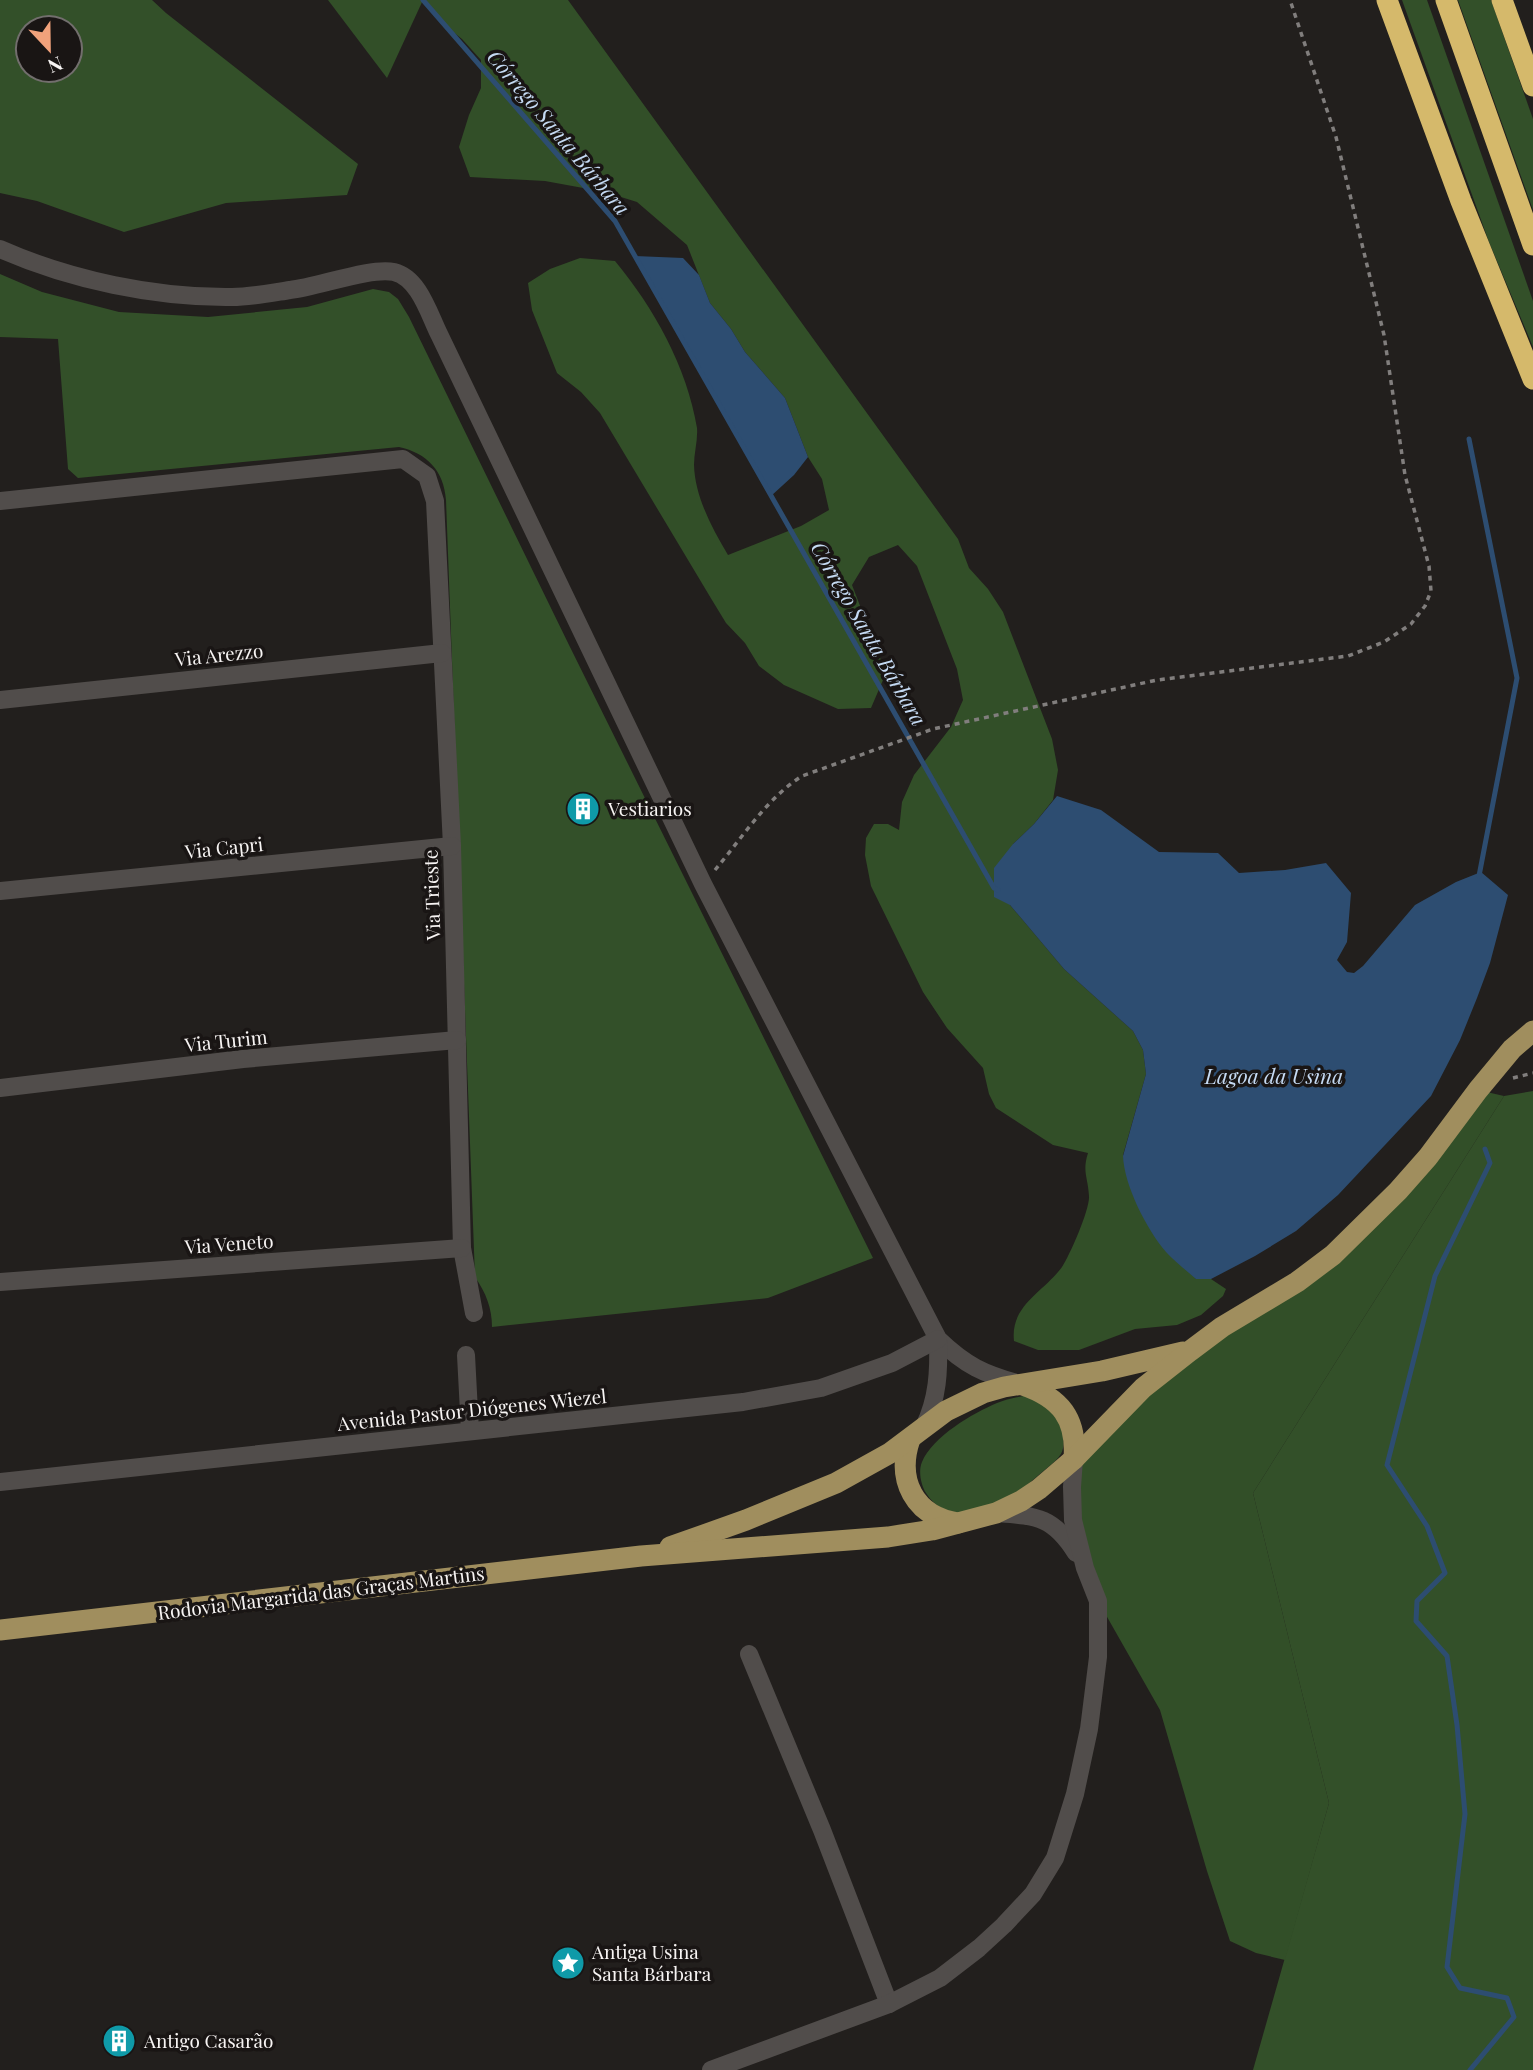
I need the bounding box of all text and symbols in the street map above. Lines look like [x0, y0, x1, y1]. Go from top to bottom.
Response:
north arrow [14, 14, 84, 84]
water label: Córrego Santa Bárbara [482, 43, 637, 220]
text: N [44, 51, 67, 80]
water label: Córrego Santa Bárbara [806, 536, 934, 730]
street label: Via Arezzo [173, 636, 264, 672]
building icon: Vestiarios [564, 790, 602, 828]
place label: Vestiarios [607, 795, 692, 821]
street label: Via Capri [182, 830, 265, 864]
street label: Via Trieste [416, 849, 446, 942]
street label: Via Turim [182, 1023, 269, 1057]
water label: Lagoa da Usina [1204, 1061, 1343, 1089]
street label: Via Veneto [183, 1227, 274, 1259]
street label: Avenida Pastor Diógenes Wiezel [335, 1382, 608, 1436]
street label: Rodovia Margarida das Graças Martins [156, 1559, 486, 1625]
place label: Antiga Usina Santa Bárbara [591, 1938, 712, 1986]
place icon: Antiga Usina Santa Bárbara [549, 1944, 587, 1982]
building icon: Antigo Casarão [100, 2022, 138, 2060]
place label: Antigo Casarão [143, 2027, 273, 2053]

